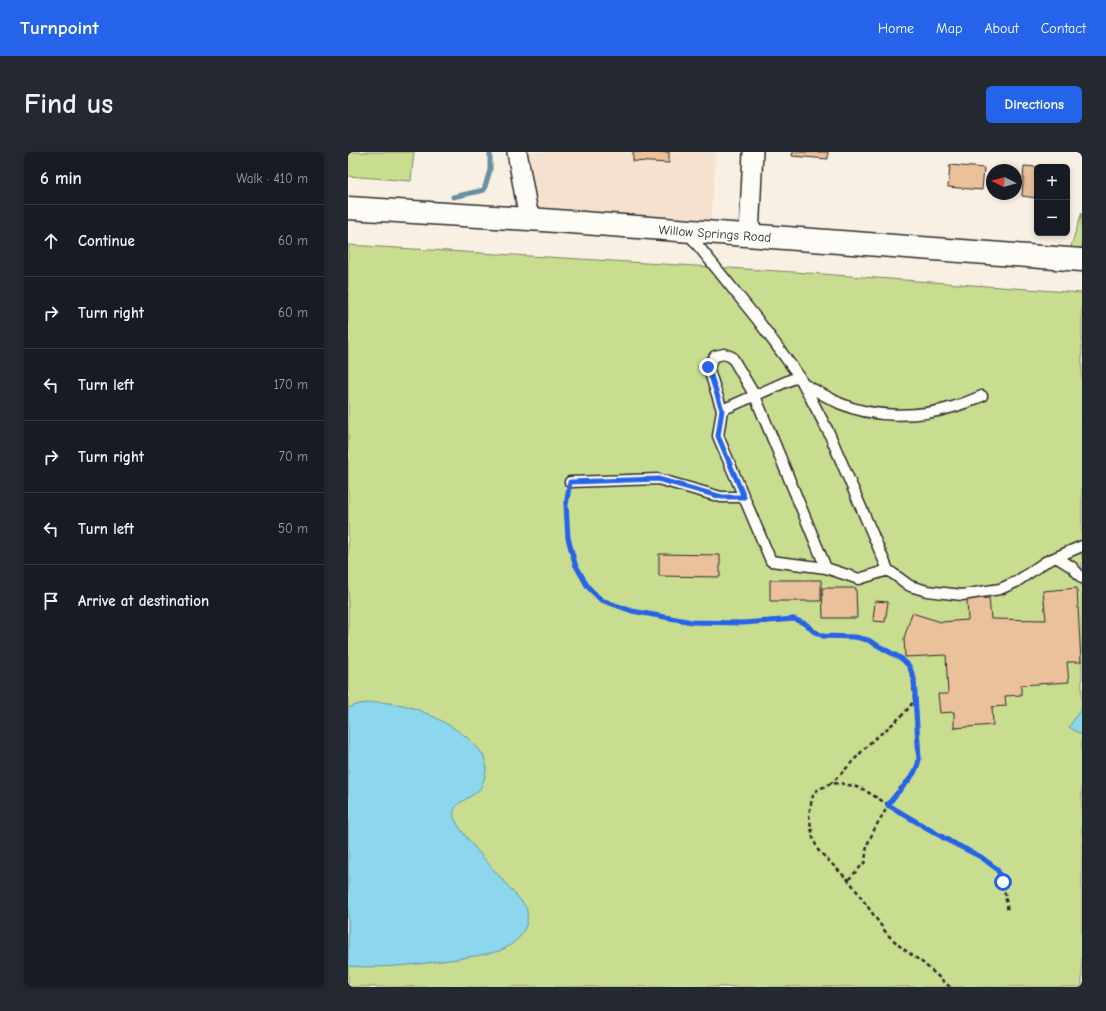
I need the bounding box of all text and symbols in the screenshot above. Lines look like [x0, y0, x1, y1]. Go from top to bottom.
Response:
text: Turnpoint [20, 17, 99, 39]
text: Home [878, 20, 914, 37]
text: Map [936, 20, 962, 37]
text: About [984, 20, 1019, 37]
text: Contact [1041, 20, 1086, 37]
button: Directions [986, 86, 1082, 123]
text: Find us [24, 88, 113, 120]
north arrow [986, 164, 1022, 200]
map controls [1034, 164, 1070, 236]
button: + [1034, 164, 1070, 200]
text: 6 min [40, 169, 82, 188]
text: Walk · 410 m [236, 171, 308, 186]
button: − [1034, 200, 1070, 236]
street label: Willow Springs Road [658, 222, 772, 245]
icon: ahead [40, 230, 62, 252]
text: Continue [78, 232, 135, 250]
text: 60 m [278, 233, 308, 248]
icon: right [40, 302, 62, 324]
text: Turn right [78, 304, 144, 322]
text: 60 m [278, 305, 308, 320]
route end [699, 358, 717, 376]
icon: left [40, 374, 62, 396]
text: Turn left [78, 376, 134, 394]
text: 170 m [274, 377, 308, 392]
icon: right [40, 446, 62, 468]
text: Turn right [78, 448, 144, 466]
text: 70 m [279, 449, 308, 464]
icon: left [40, 518, 62, 540]
text: Turn left [78, 520, 134, 538]
text: 50 m [278, 521, 308, 536]
icon: arrive [40, 590, 62, 612]
text: Arrive at destination [78, 592, 209, 610]
route start [994, 873, 1012, 891]

